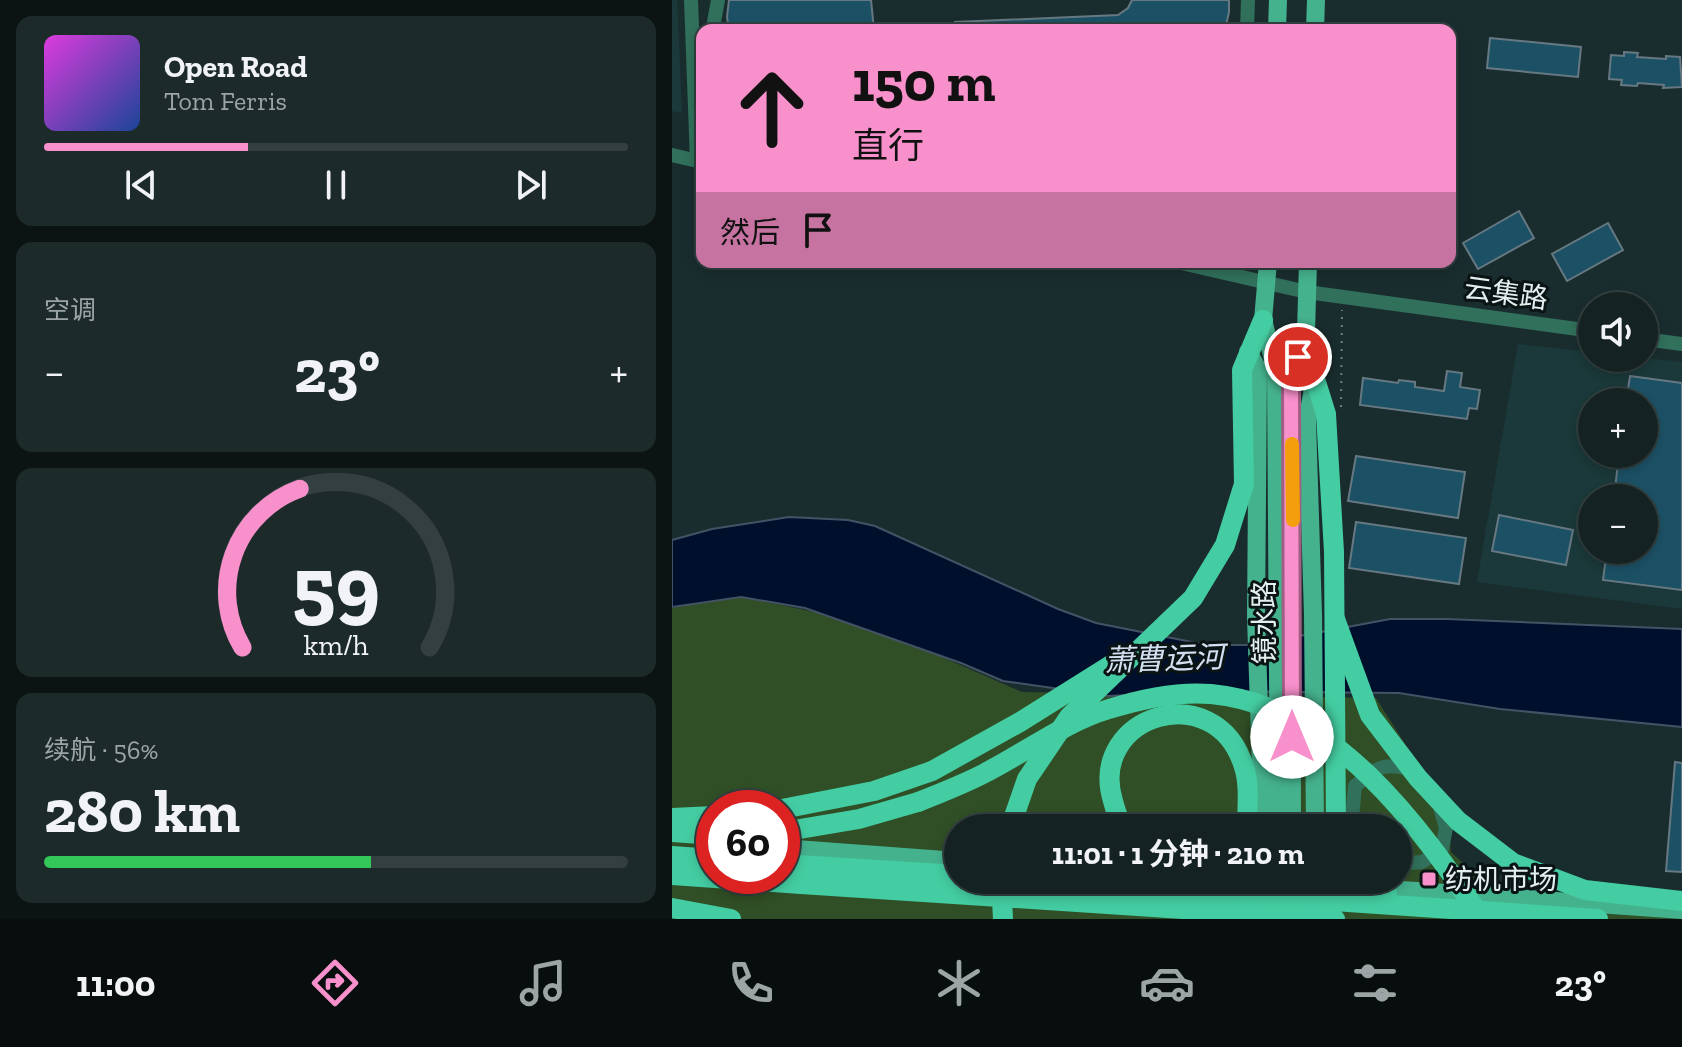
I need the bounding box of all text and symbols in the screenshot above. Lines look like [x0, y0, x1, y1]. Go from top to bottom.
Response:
text: 150 m [852, 48, 996, 115]
text: Open Road [164, 49, 307, 85]
icon: ahead [720, 56, 824, 160]
text: Tom Ferris [164, 85, 287, 117]
text: 直行 [852, 124, 924, 167]
icon: previous [119, 163, 163, 207]
icon: pause [314, 163, 358, 207]
icon: next [509, 163, 553, 207]
icon: arrive [796, 208, 840, 252]
text: 然后 [720, 215, 780, 251]
street label: 云集路 [1462, 271, 1550, 316]
map controls [1578, 292, 1658, 564]
button: sound [1578, 292, 1658, 372]
text: 空调 [44, 294, 96, 326]
pin [1264, 323, 1332, 391]
text: 23° [294, 335, 380, 407]
icon: arrive [1276, 335, 1320, 379]
text: − [44, 345, 65, 398]
text: + [609, 345, 628, 398]
button: + [1578, 388, 1658, 468]
button: − [1578, 484, 1658, 564]
text: 59 [292, 535, 380, 635]
street label: 镜水路 [1248, 580, 1281, 664]
text: km/h [303, 629, 369, 663]
water label: 萧曹运河 [1103, 639, 1230, 679]
position arrow [1250, 695, 1334, 779]
text: 续航 · 56% [44, 734, 158, 766]
text: 280 km [44, 775, 240, 847]
speed limit sign: 60 [696, 790, 800, 894]
text: 11:01 · 1 分钟 · 210 m [1052, 836, 1304, 872]
place label: 纺机市场 [1445, 863, 1557, 896]
marker: 纺机市场 [1420, 870, 1438, 888]
icon: directions [307, 955, 363, 1011]
icon: music [515, 955, 571, 1011]
icon: phone [723, 955, 779, 1011]
icon: climate [931, 955, 987, 1011]
icon: car [1139, 955, 1195, 1011]
icon: filters [1347, 955, 1403, 1011]
text: 11:00 [76, 962, 155, 1005]
text: 23° [1554, 962, 1606, 1005]

